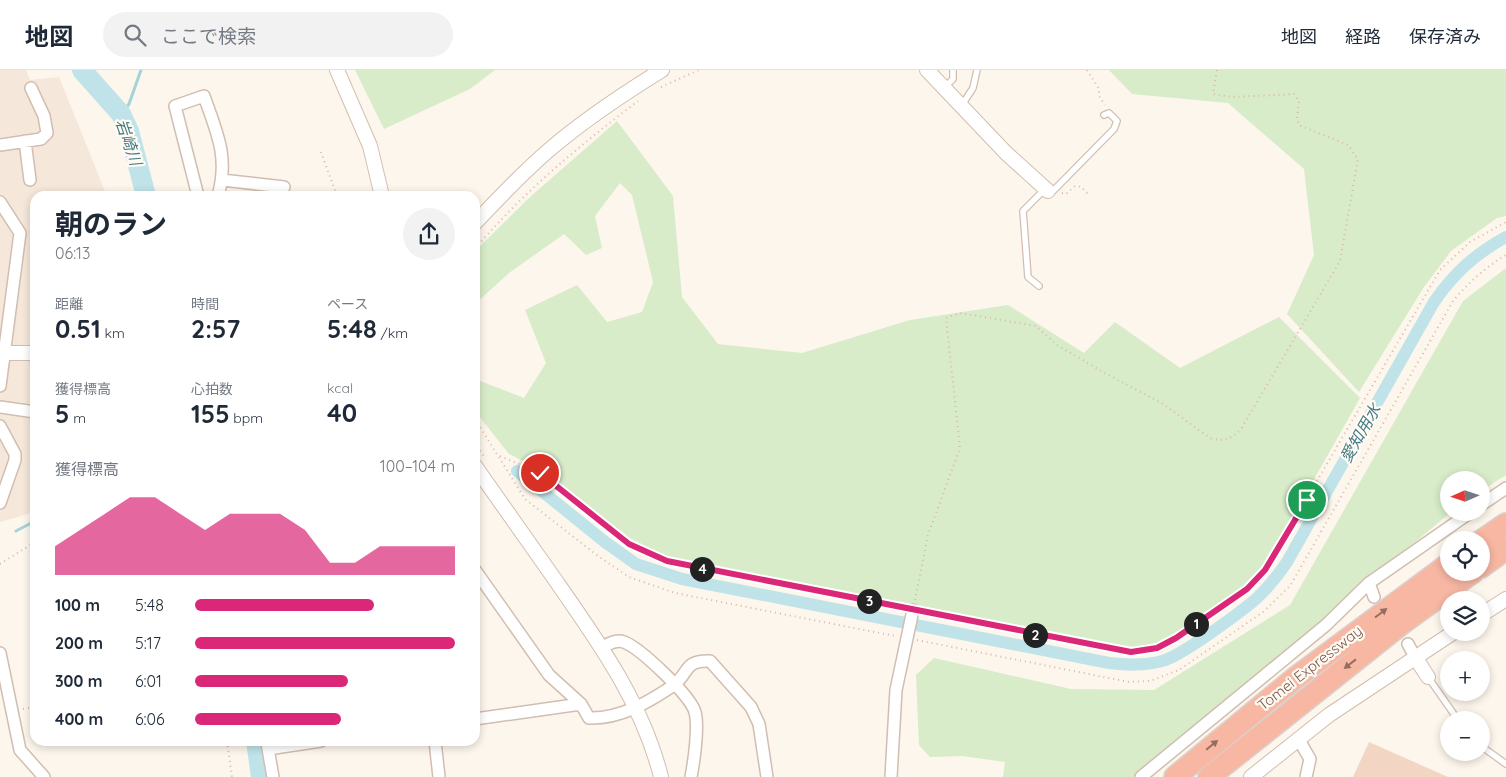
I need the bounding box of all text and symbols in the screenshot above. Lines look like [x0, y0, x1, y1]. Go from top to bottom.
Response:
search box [103, 12, 453, 57]
text: 地図 [25, 21, 73, 51]
icon: search [121, 21, 149, 49]
text: ここで検索 [161, 24, 256, 48]
text: 地図 [1281, 25, 1317, 48]
text: 経路 [1345, 25, 1381, 48]
text: 保存済み [1409, 25, 1481, 48]
water label: 岩崎川 [112, 116, 147, 170]
text: 朝のラン [55, 206, 167, 241]
button: share [403, 208, 455, 260]
text: 06:13 [55, 243, 90, 263]
text: 距離 [55, 295, 83, 313]
text: 時間 [191, 295, 219, 313]
text: ペース [327, 295, 368, 313]
text: 0.51 [55, 313, 101, 344]
text: 2:57 [191, 313, 240, 344]
text: 5:48 [327, 313, 377, 344]
text: km [101, 324, 125, 342]
text: /km [377, 324, 408, 342]
text: kcal [327, 379, 353, 397]
text: 獲得標高 [55, 380, 111, 398]
text: 心拍数 [191, 380, 233, 398]
text: 40 [327, 397, 357, 428]
text: 5 [55, 398, 69, 429]
text: 155 [191, 398, 230, 429]
water label: 愛知用水 [1335, 399, 1386, 466]
text: m [69, 409, 86, 427]
text: bpm [230, 409, 263, 427]
pin [519, 452, 561, 494]
text: 100–104 m [380, 456, 455, 476]
text: 獲得標高 [55, 459, 119, 479]
icon: check [526, 459, 554, 487]
north arrow [1440, 471, 1490, 521]
map controls [1440, 471, 1490, 761]
pin [1286, 479, 1328, 521]
icon: arrive [1293, 486, 1321, 514]
button: locate [1440, 531, 1490, 581]
pin: 4 [690, 556, 714, 582]
text: 4 [698, 560, 707, 578]
pin: 3 [856, 588, 882, 614]
button: layers [1440, 591, 1490, 641]
text: 3 [866, 592, 873, 610]
text: 100 m [55, 595, 100, 615]
text: 5:48 [135, 595, 164, 615]
one-way arrow [1374, 607, 1387, 618]
pin: 1 [1184, 612, 1208, 636]
text: 1 [1194, 615, 1199, 633]
street label: Tomei Expressway [1254, 621, 1366, 714]
pin: 2 [1022, 622, 1048, 648]
text: 2 [1032, 626, 1039, 644]
text: 200 m [55, 633, 103, 653]
text: 5:17 [135, 633, 161, 653]
button: + [1440, 651, 1490, 701]
one-way arrow [1344, 659, 1357, 670]
text: 300 m [55, 671, 102, 691]
text: 6:01 [135, 671, 162, 691]
text: 400 m [55, 709, 103, 729]
text: 6:06 [135, 709, 165, 729]
button: − [1440, 711, 1490, 761]
one-way arrow [1205, 740, 1218, 751]

